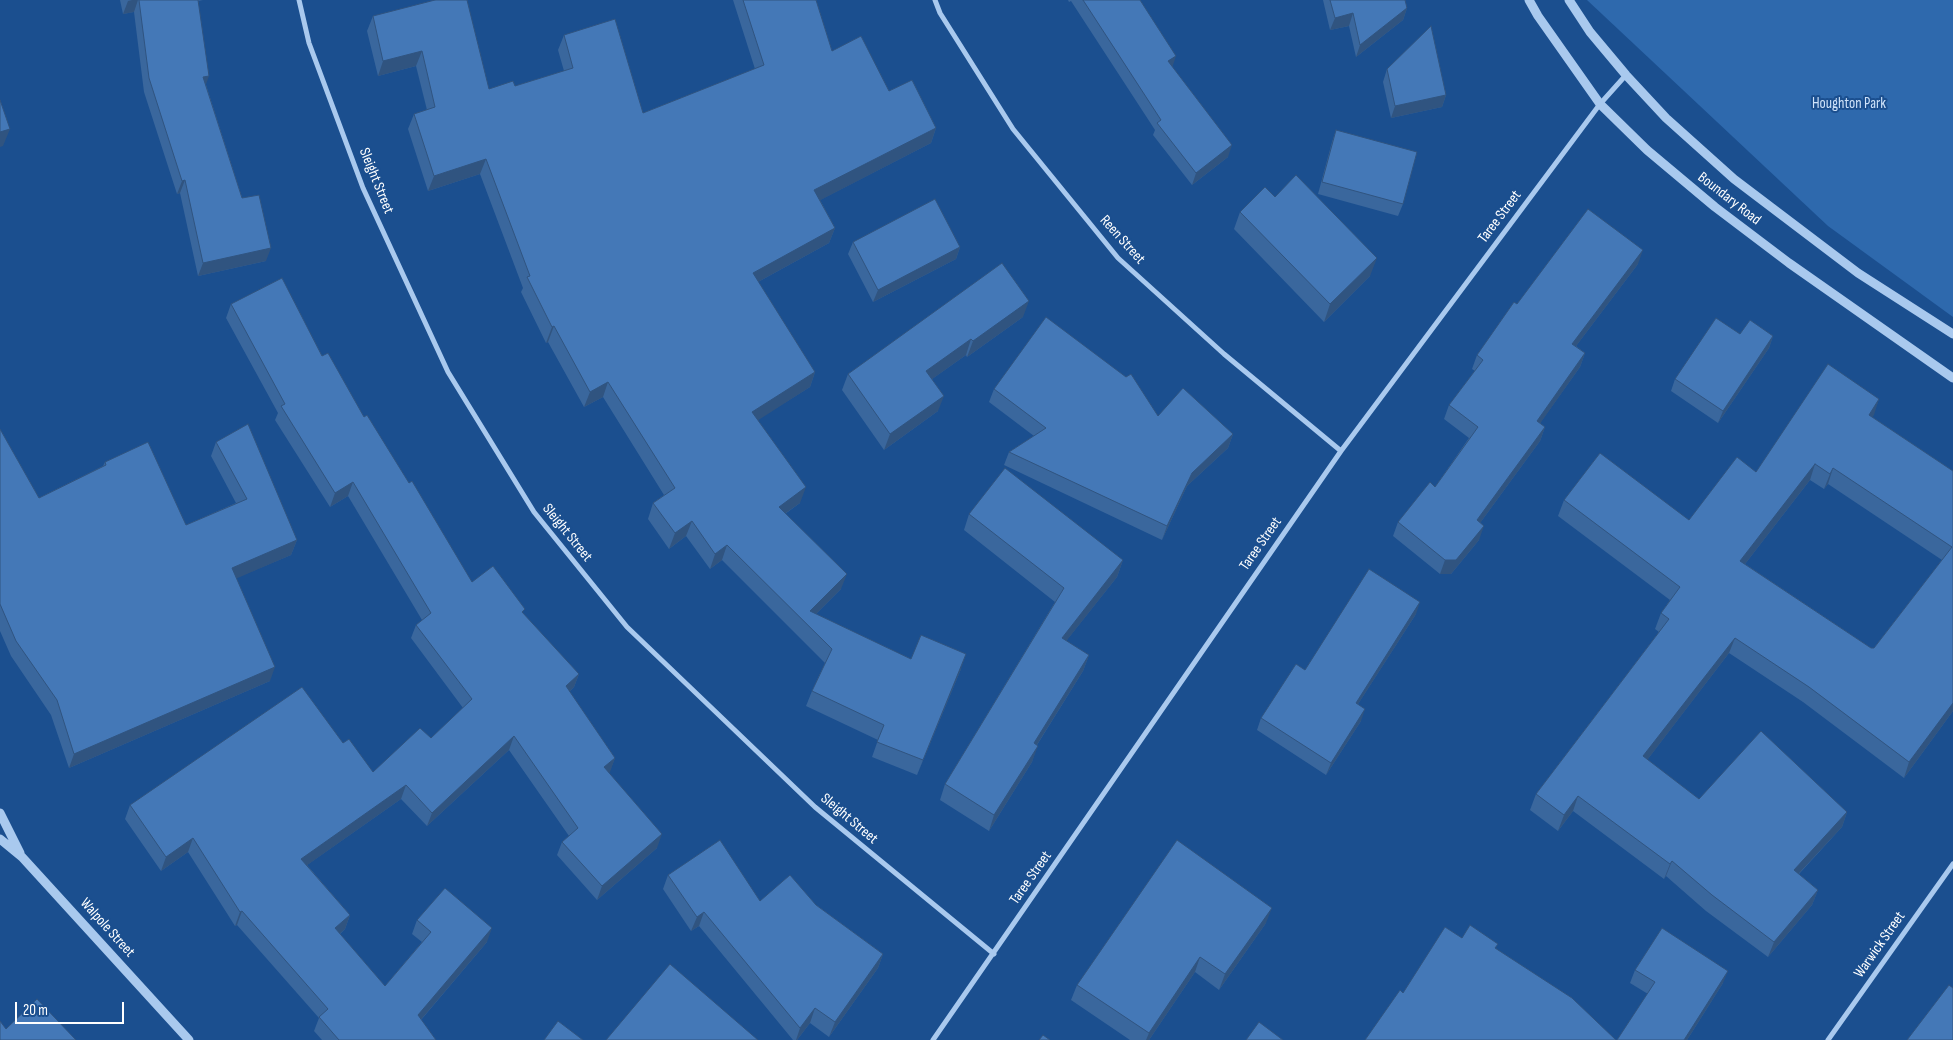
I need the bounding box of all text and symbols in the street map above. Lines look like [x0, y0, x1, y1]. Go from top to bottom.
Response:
park label: Houghton Park [1812, 95, 1886, 113]
street label: Sleight Street [355, 146, 397, 216]
street label: Boundary Road [1694, 169, 1764, 229]
street label: Taree Street [1474, 187, 1526, 247]
street label: Reen Street [1095, 212, 1149, 268]
street label: Sleight Street [538, 500, 596, 566]
street label: Taree Street [1236, 514, 1286, 574]
street label: Sleight Street [817, 790, 881, 848]
street label: Taree Street [1006, 848, 1056, 908]
street label: Walpole Street [76, 895, 138, 961]
street label: Warwick Street [1851, 908, 1909, 982]
scale bar [18, 992, 126, 1024]
text: 20 m [23, 1001, 48, 1020]

